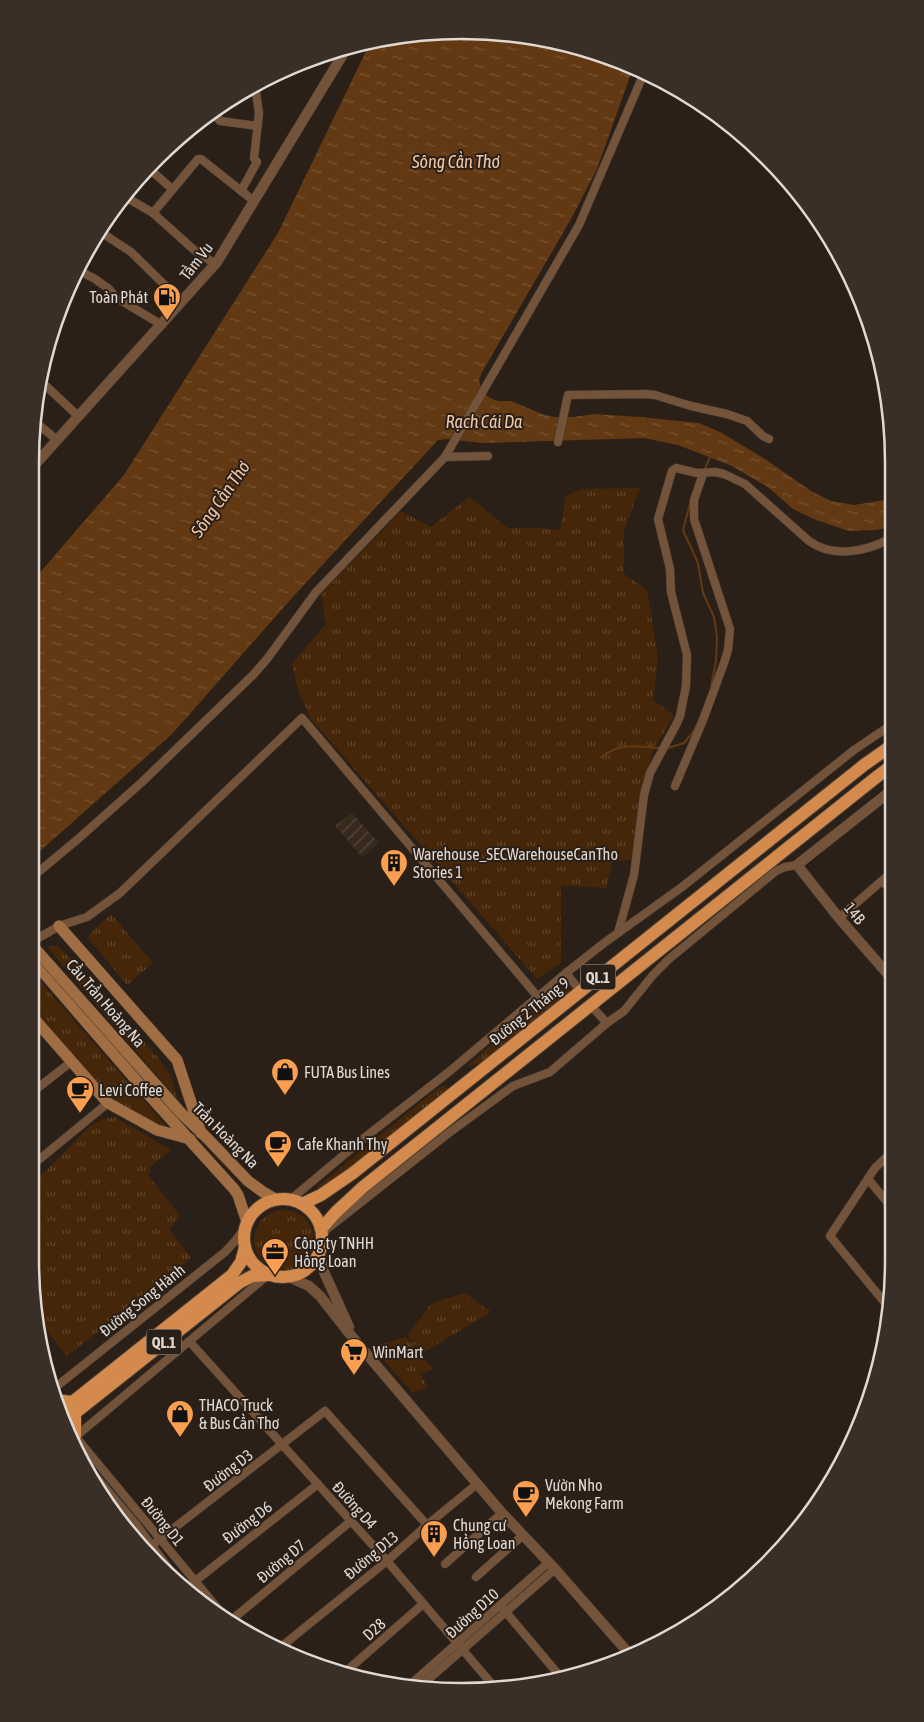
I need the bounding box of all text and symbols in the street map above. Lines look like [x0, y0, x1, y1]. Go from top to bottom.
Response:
water label: Sông Cần Thơ [411, 151, 500, 172]
street label: Tầm Vu [175, 238, 216, 283]
fuel station icon: Toàn Phát [152, 282, 182, 321]
place label: Toàn Phát [89, 288, 148, 306]
water label: Rạch Cái Da [446, 411, 523, 432]
water label: Sông Cần Thơ [186, 457, 254, 542]
place label: Warehouse_SECWarehouseCanTho Stories 1 [413, 845, 618, 881]
building icon: Warehouse_SECWarehouseCanTho Stories 1 [379, 848, 409, 887]
street label: 14B [841, 899, 869, 928]
street label: Cầu Trần Hoàng Na [62, 955, 150, 1051]
road number: QL.1 [580, 964, 616, 990]
street label: Đường 2 Tháng 9 [486, 973, 573, 1049]
shop icon: FUTA Bus Lines [270, 1057, 300, 1096]
place label: FUTA Bus Lines [304, 1063, 390, 1081]
cafe icon: Levi Coffee [65, 1075, 95, 1114]
place label: Levi Coffee [99, 1081, 163, 1099]
street label: Trần Hoàng Na [189, 1098, 263, 1172]
cafe icon: Cafe Khanh Thy [263, 1129, 293, 1168]
place label: Cafe Khanh Thy [297, 1135, 388, 1154]
place label: Công ty TNHH Hồng Loan [294, 1234, 374, 1271]
office icon: Công ty TNHH Hồng Loan [260, 1237, 290, 1276]
street label: Đường Song Hành [96, 1260, 189, 1341]
road number: QL.1 [146, 1330, 182, 1354]
supermarket icon: WinMart [339, 1337, 369, 1376]
place label: WinMart [373, 1343, 424, 1361]
place label: THACO Truck & Bus Cần Thơ [199, 1396, 280, 1432]
shop icon: THACO Truck & Bus Cần Thơ [165, 1399, 195, 1438]
street label: Đường D3 [200, 1445, 257, 1496]
place label: Vườn Nho Mekong Farm [545, 1476, 624, 1513]
street label: Đường D4 [328, 1478, 381, 1533]
cafe icon: Vườn Nho Mekong Farm [511, 1479, 541, 1518]
street label: Đường D1 [137, 1493, 188, 1550]
street label: Đường D6 [219, 1497, 276, 1548]
place label: Chung cư Hồng Loan [453, 1516, 516, 1553]
building icon: Chung cư Hồng Loan [419, 1519, 449, 1558]
street label: Đường D13 [340, 1527, 402, 1584]
street label: Đường D7 [253, 1536, 309, 1587]
street label: Đường D10 [442, 1585, 503, 1642]
street label: D28 [359, 1614, 389, 1644]

